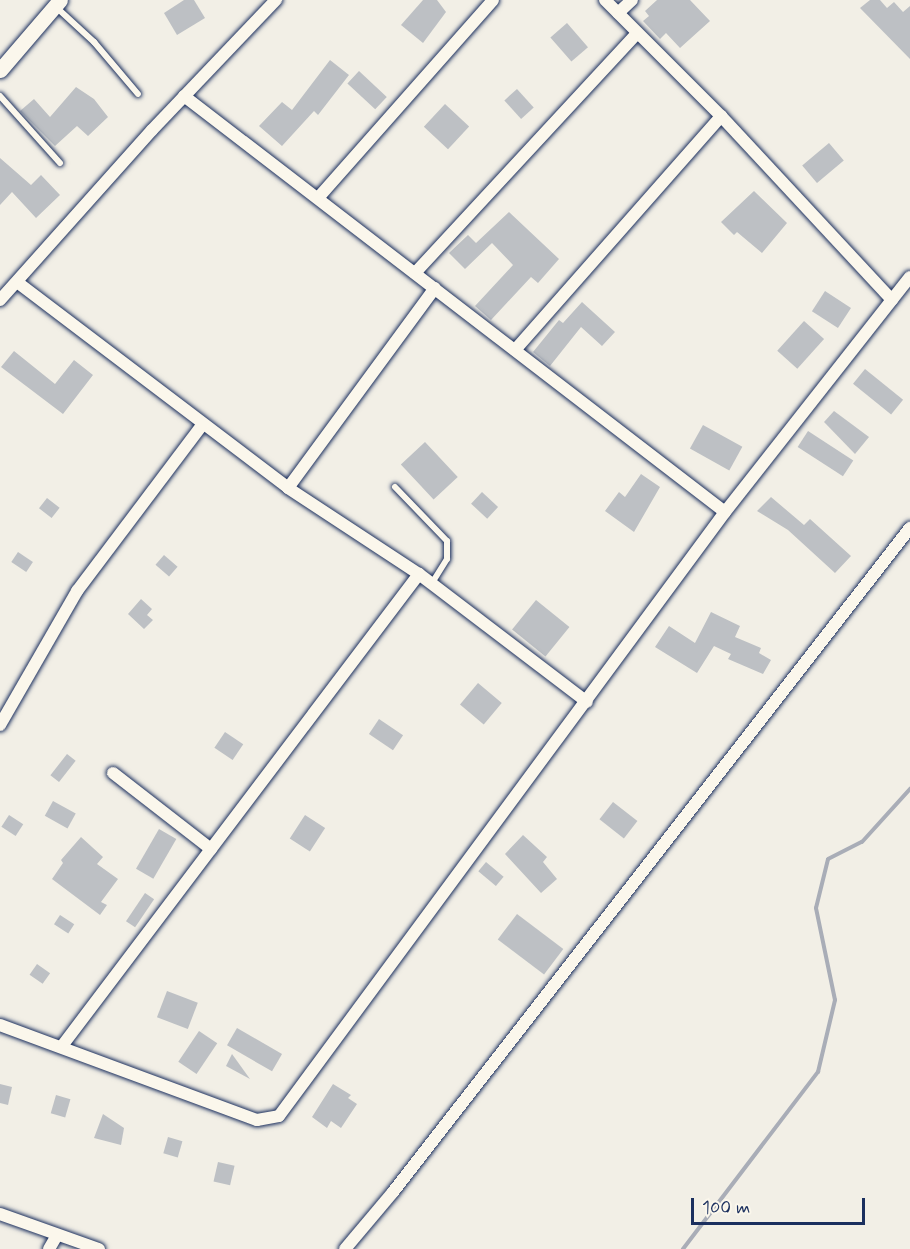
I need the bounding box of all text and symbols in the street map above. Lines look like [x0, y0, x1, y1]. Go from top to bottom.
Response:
scale bar [694, 1186, 868, 1224]
text: 100 m [702, 1196, 750, 1220]

